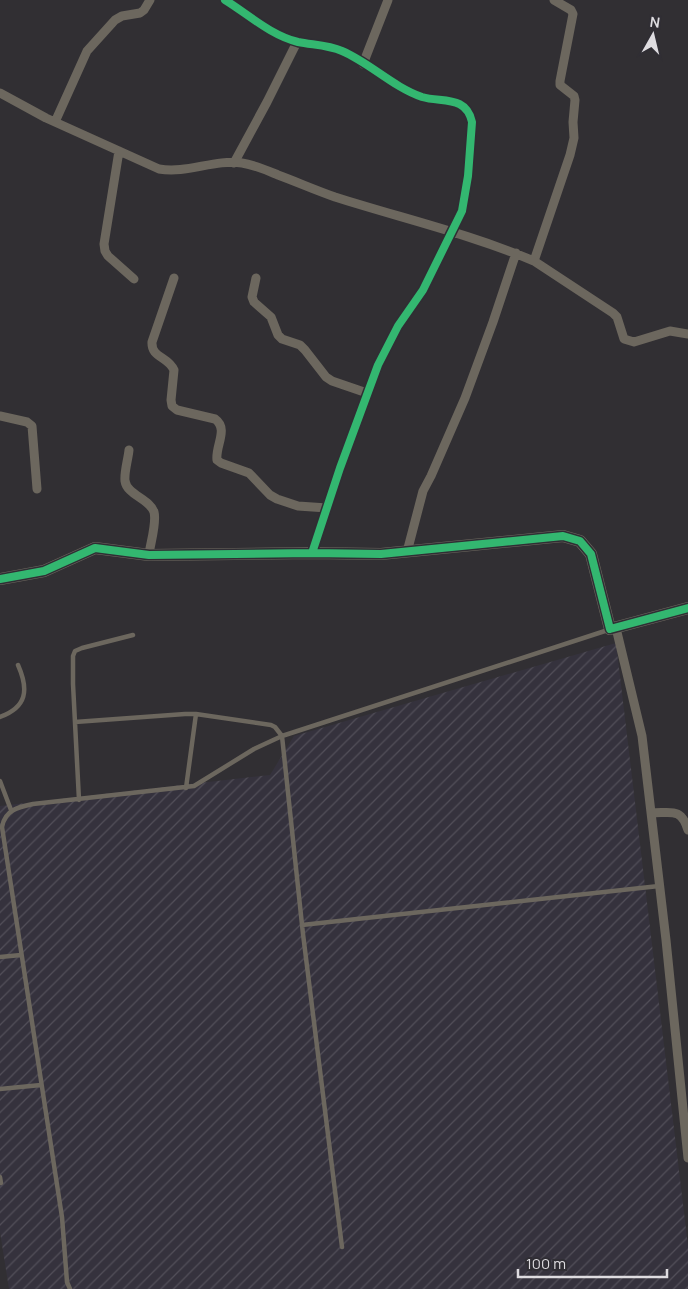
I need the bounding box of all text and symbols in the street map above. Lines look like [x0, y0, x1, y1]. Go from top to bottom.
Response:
north arrow [628, 10, 678, 60]
text: N [649, 12, 661, 32]
scale bar [518, 1246, 667, 1278]
text: 100 m [526, 1253, 566, 1274]

